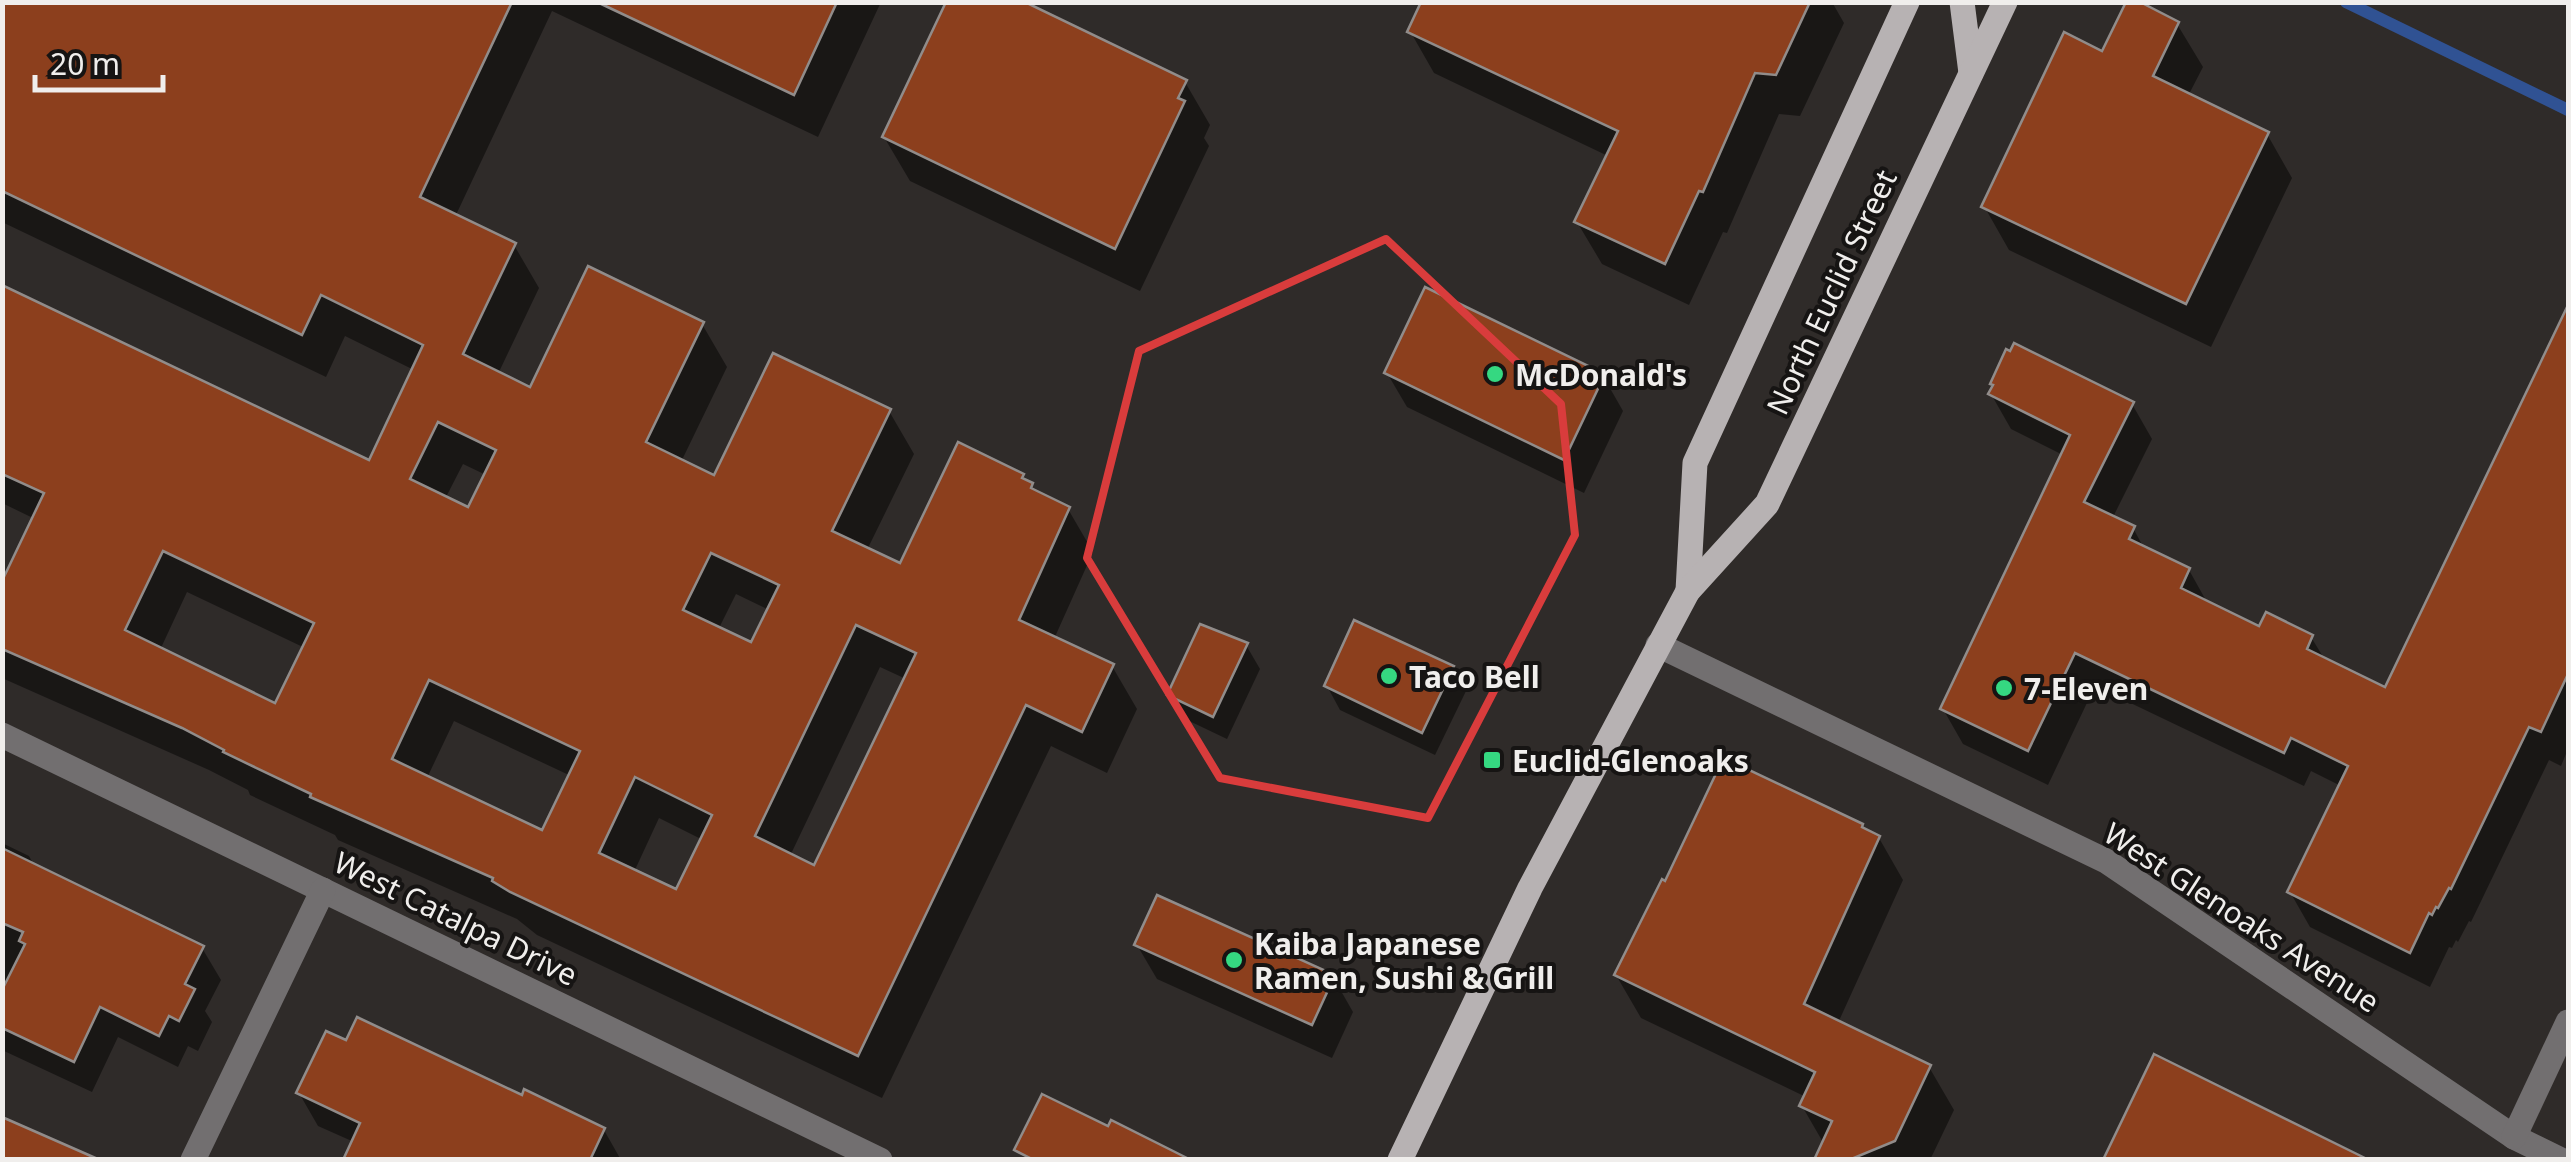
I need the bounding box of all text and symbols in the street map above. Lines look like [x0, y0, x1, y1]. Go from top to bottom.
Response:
scale bar [35, 30, 162, 92]
text: 20 m [50, 43, 120, 84]
street label: North Euclid Street [1756, 163, 1906, 421]
place label: McDonald's [1515, 354, 1687, 395]
marker: McDonald's [1484, 363, 1506, 385]
place label: Taco Bell [1409, 656, 1540, 697]
marker: Taco Bell [1378, 665, 1400, 687]
place label: 7-Eleven [2024, 668, 2148, 709]
marker: 7-Eleven [1993, 677, 2015, 699]
place label: Euclid-Glenoaks [1512, 740, 1749, 781]
marker: Euclid-Glenoaks [1481, 749, 1503, 771]
street label: West Glenoaks Avenue [2096, 812, 2388, 1022]
street label: West Catalpa Drive [328, 841, 584, 995]
place label: Kaiba Japanese Ramen, Sushi & Grill [1254, 923, 1554, 998]
marker: Kaiba Japanese Ramen, Sushi & Grill [1223, 949, 1245, 971]

